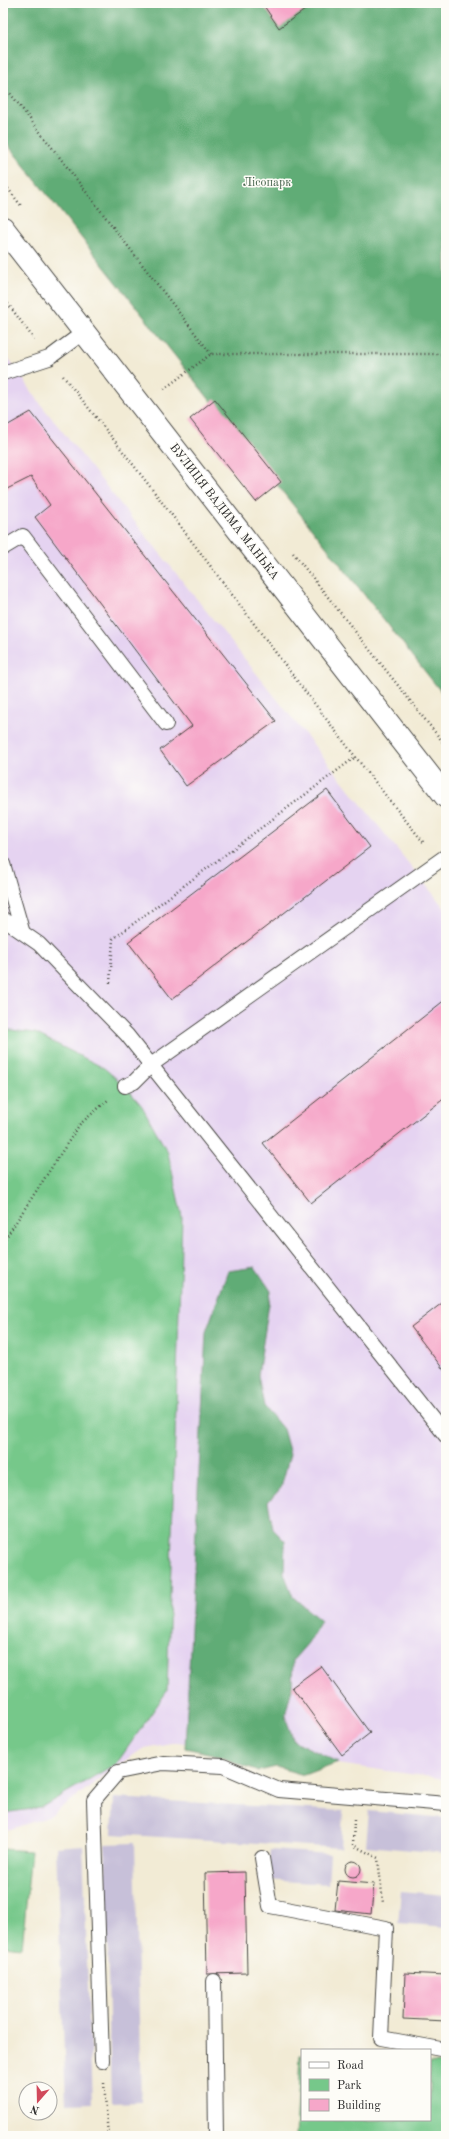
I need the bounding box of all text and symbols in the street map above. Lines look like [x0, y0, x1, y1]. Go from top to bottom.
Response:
park label: Лісопарк [243, 176, 291, 189]
street label: ВУЛИЦЯ ВАДИМА МАНЬКА [167, 442, 281, 582]
legend [301, 2049, 431, 2121]
text: Road [337, 2060, 364, 2072]
text: Park [337, 2080, 362, 2092]
north arrow [18, 2081, 58, 2121]
text: Building [337, 2100, 381, 2112]
text: N [29, 2102, 41, 2116]

